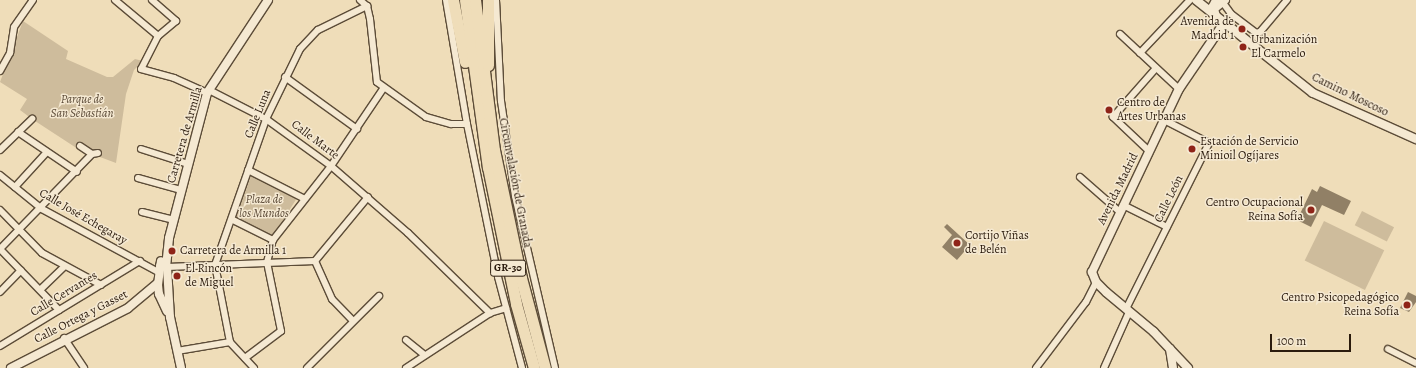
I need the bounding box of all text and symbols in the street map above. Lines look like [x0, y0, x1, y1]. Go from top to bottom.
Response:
place label: Avenida de Madrid 1 [1181, 15, 1234, 43]
marker: Avenida de Madrid 1 [1237, 24, 1247, 34]
place label: Urbanización El Carmelo [1251, 33, 1317, 61]
marker: Urbanización El Carmelo [1238, 42, 1248, 52]
street label: Camino Moscoso [1309, 70, 1391, 120]
street label: Carretera de Armilla [164, 85, 206, 185]
street label: Calle Luna [242, 87, 274, 141]
park label: Parque de San Sebastián [51, 93, 113, 121]
place label: Centro de Artes Urbanas [1117, 96, 1186, 124]
marker: Centro de Artes Urbanas [1104, 105, 1114, 115]
street label: Calle Marte [288, 117, 342, 163]
street label: Circunvalación de Granada [495, 117, 535, 249]
place label: Estación de Servicio Minioil Ogíjares [1200, 135, 1299, 163]
marker: Estación de Servicio Minioil Ogíjares [1187, 144, 1197, 154]
street label: Avenida Madrid [1094, 151, 1142, 227]
street label: Calle León [1151, 173, 1187, 225]
street label: Calle José Echegaray [37, 186, 129, 248]
park label: Plaza de los Mundos [239, 193, 289, 221]
place label: Centro Ocupacional Reina Sofía [1206, 196, 1303, 224]
marker: Centro Ocupacional Reina Sofía [1306, 205, 1316, 215]
place label: Cortijo Viñas de Belén [965, 229, 1029, 257]
marker: Cortijo Viñas de Belén [952, 238, 962, 248]
place label: Carretera de Armilla 1 [180, 244, 286, 258]
marker: Carretera de Armilla 1 [167, 246, 177, 256]
road number: GR-30 [490, 259, 526, 277]
place label: El Rincón de Miguel [185, 262, 233, 290]
street label: Calle Cervantes [28, 268, 100, 320]
marker: El Rincón de Miguel [172, 271, 182, 281]
street label: Calle Ortega y Gasset [32, 287, 130, 347]
place label: Centro Psicopedagógico Reina Sofía [1281, 291, 1399, 319]
marker: Centro Psicopedagógico Reina Sofía [1402, 300, 1412, 310]
scale bar [1272, 326, 1353, 352]
text: 100 m [1277, 333, 1306, 349]

